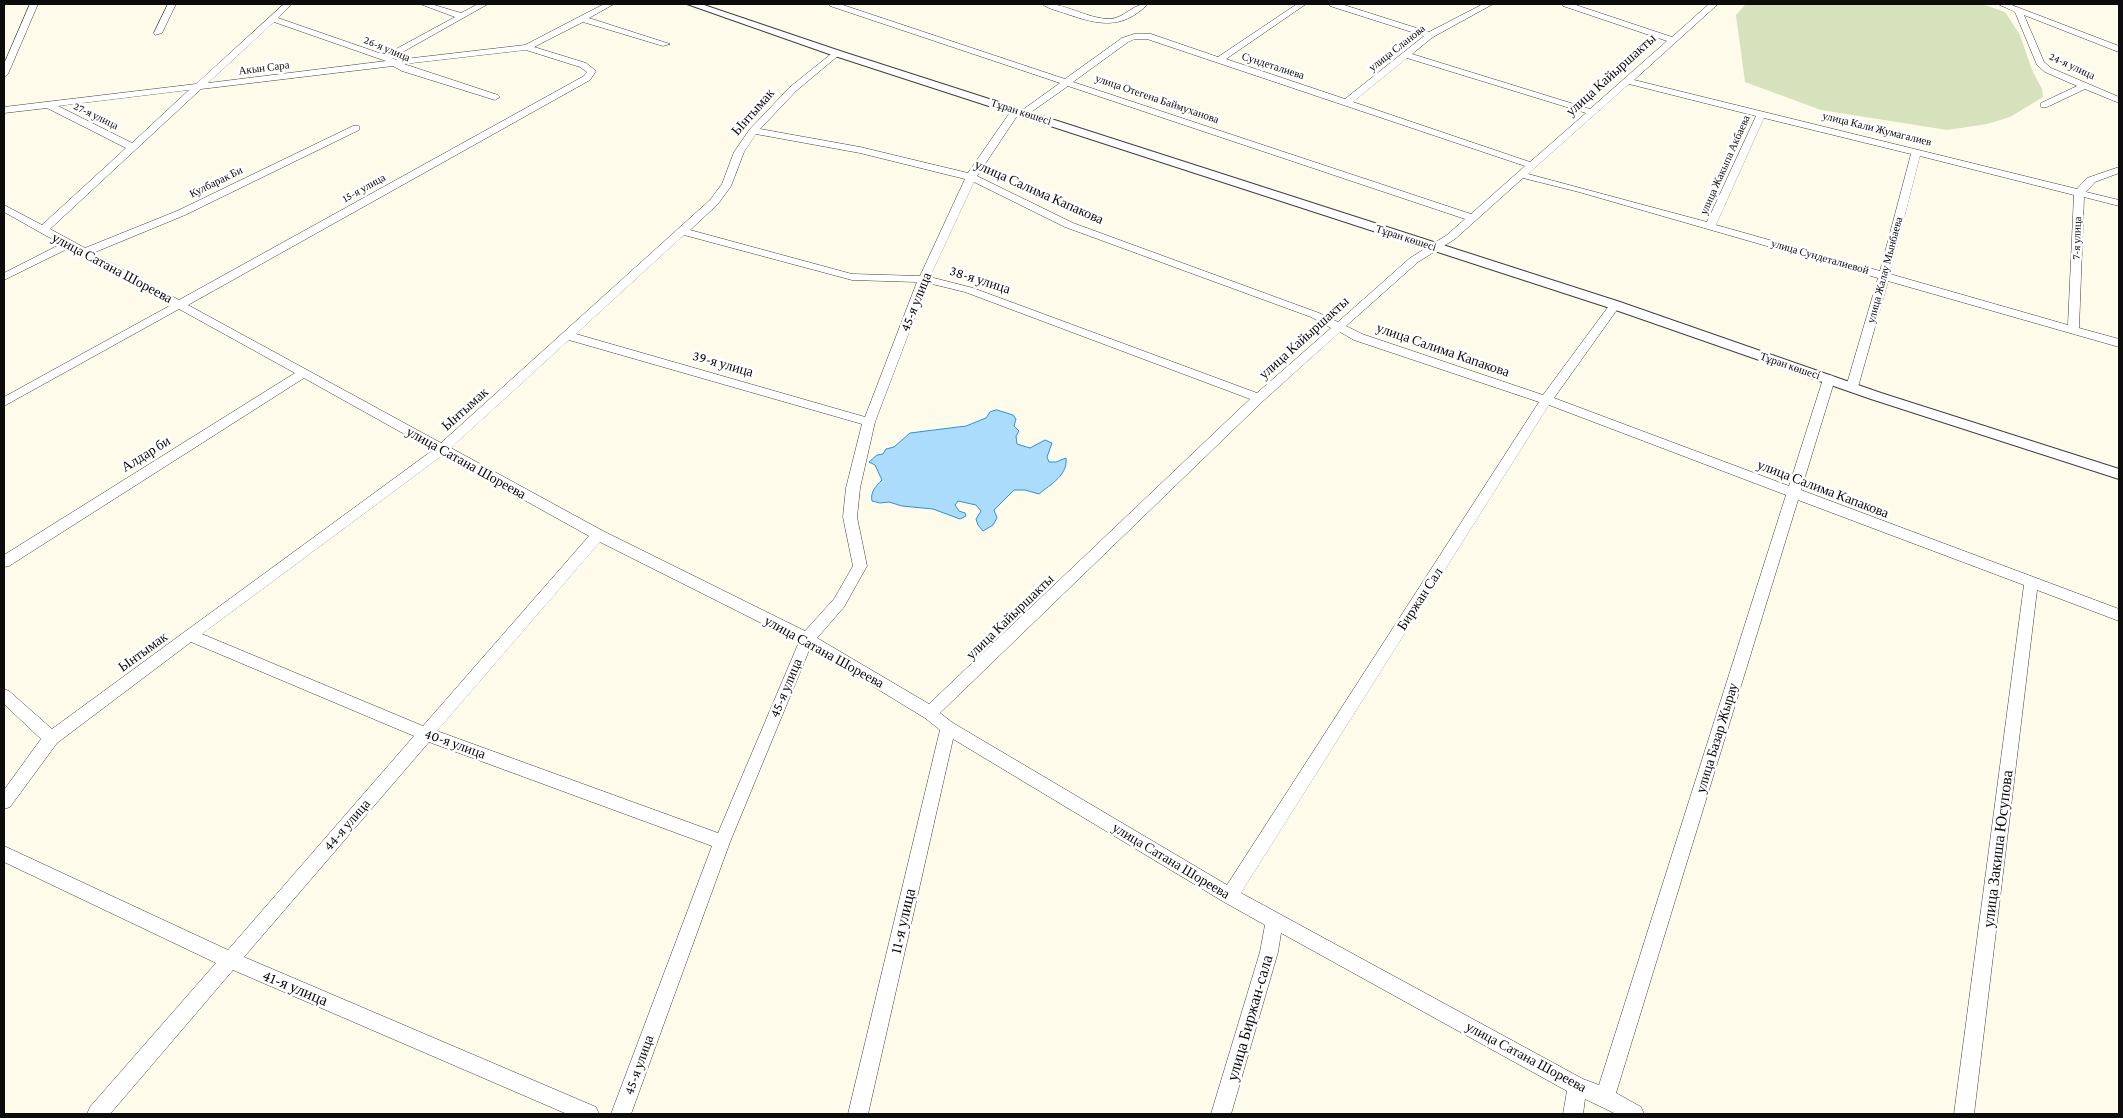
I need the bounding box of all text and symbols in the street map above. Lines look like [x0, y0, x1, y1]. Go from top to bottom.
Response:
street label: улица Сланова [1366, 22, 1428, 74]
street label: улица Кайыршакты [1562, 30, 1660, 120]
street label: 26-я улица [362, 33, 412, 65]
street label: Сундеталиева [1240, 50, 1306, 82]
street label: 24-я улица [2047, 50, 2097, 82]
street label: Акын Сара [238, 58, 290, 78]
street label: улица Отегена Баймуханова [1093, 72, 1221, 126]
street label: Ынтымак [728, 85, 778, 139]
street label: Тұран көшесі [989, 96, 1053, 128]
street label: 27-я улица [71, 99, 121, 133]
street label: улица Кали Жумагалиев [1821, 109, 1933, 149]
street label: улица Жакыпа Акбаева [1697, 113, 1753, 217]
street label: улица Салима Капакова [972, 156, 1106, 228]
street label: Кулбарак Би [187, 163, 245, 201]
street label: 15-я улица [340, 171, 388, 205]
street label: улица Жалау Мынбаева [1864, 215, 1906, 325]
street label: 7-я улица [2070, 216, 2084, 260]
street label: Тұран көшесі [1374, 222, 1438, 254]
street label: улица Сатана Шореева [49, 229, 175, 307]
street label: улица Сундеталиевой [1770, 237, 1870, 277]
street label: 38-я улица [947, 262, 1013, 298]
street label: 45-я улица [897, 270, 935, 334]
street label: улица Кайыршакты [1255, 293, 1353, 383]
street label: улица Салима Капакова [1374, 319, 1512, 381]
street label: 39-я улица [691, 347, 755, 381]
street label: Тұран көшесі [1758, 350, 1822, 382]
street label: Ынтымак [438, 384, 492, 434]
street label: улица Сатана Шореева [403, 423, 529, 503]
street label: Алдар би [118, 432, 174, 476]
street label: улица Салима Капакова [1755, 456, 1891, 522]
street label: Биржан Сал [1394, 565, 1446, 633]
street label: улица Кайыршакты [963, 571, 1057, 663]
street label: улица Сатана Шореева [761, 612, 887, 692]
street label: Ынтымак [115, 628, 171, 676]
street label: 45-я улица [766, 656, 806, 720]
street label: улица Базар Жырау [1692, 681, 1742, 795]
street label: 40-я улица [422, 725, 488, 763]
street label: улица Закиша Юсупова [1979, 769, 2017, 929]
street label: 44-я улица [320, 796, 374, 854]
street label: улица Сатана Шореева [1109, 819, 1233, 903]
street label: 11-я улица [886, 887, 920, 955]
street label: улица Биржан-сала [1223, 953, 1277, 1083]
street label: 41-я улица [259, 966, 331, 1010]
street label: улица Сатана Шореева [1463, 1018, 1589, 1096]
street label: 45-я улица [620, 1033, 658, 1097]

